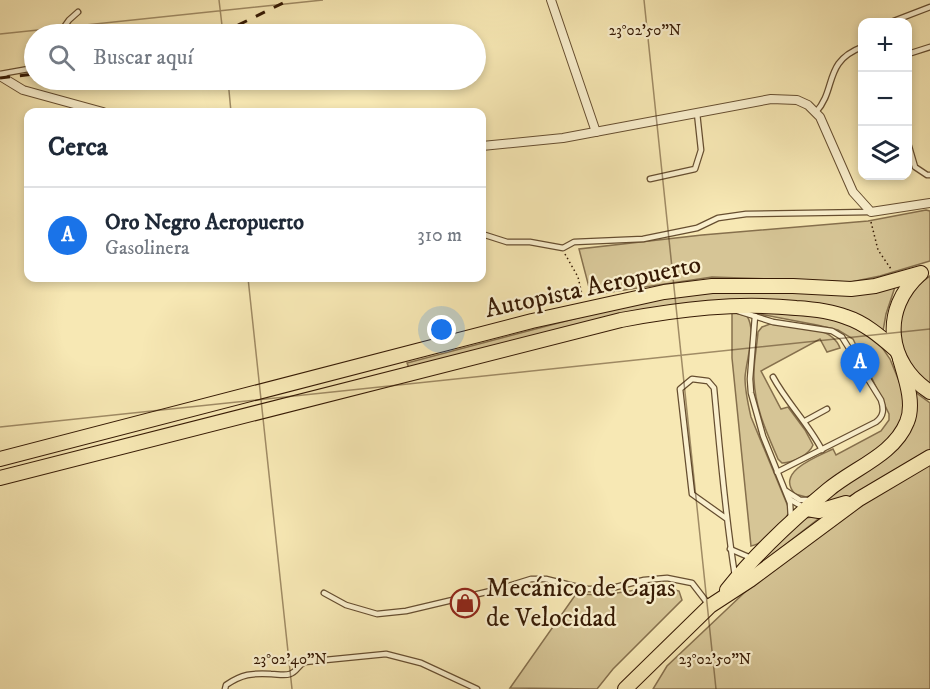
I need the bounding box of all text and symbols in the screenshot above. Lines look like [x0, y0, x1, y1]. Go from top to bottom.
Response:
map controls [858, 18, 912, 180]
button: + [858, 18, 912, 72]
text: 23°02'50"N [609, 21, 681, 40]
search box [24, 24, 486, 90]
icon: search [45, 41, 78, 74]
text: Buscar aquí [93, 44, 193, 71]
button: − [858, 72, 912, 126]
button: layers [858, 126, 912, 180]
text: Cerca [48, 131, 108, 164]
text: Oro Negro Aeropuerto [105, 209, 304, 236]
text: A [61, 223, 74, 248]
text: 310 m [417, 223, 462, 248]
text: Gasolinera [105, 236, 190, 261]
street label: Autopista Aeropuerto [482, 248, 704, 326]
your location [427, 315, 456, 344]
pin: A [840, 344, 880, 393]
place label: Mecánico de Cajas de Velocidad [486, 572, 676, 635]
shop icon: Mecánico de Cajas de Velocidad [449, 587, 481, 619]
text: 23°02'40"N [253, 650, 327, 669]
text: 23°02'50"N [679, 650, 751, 669]

